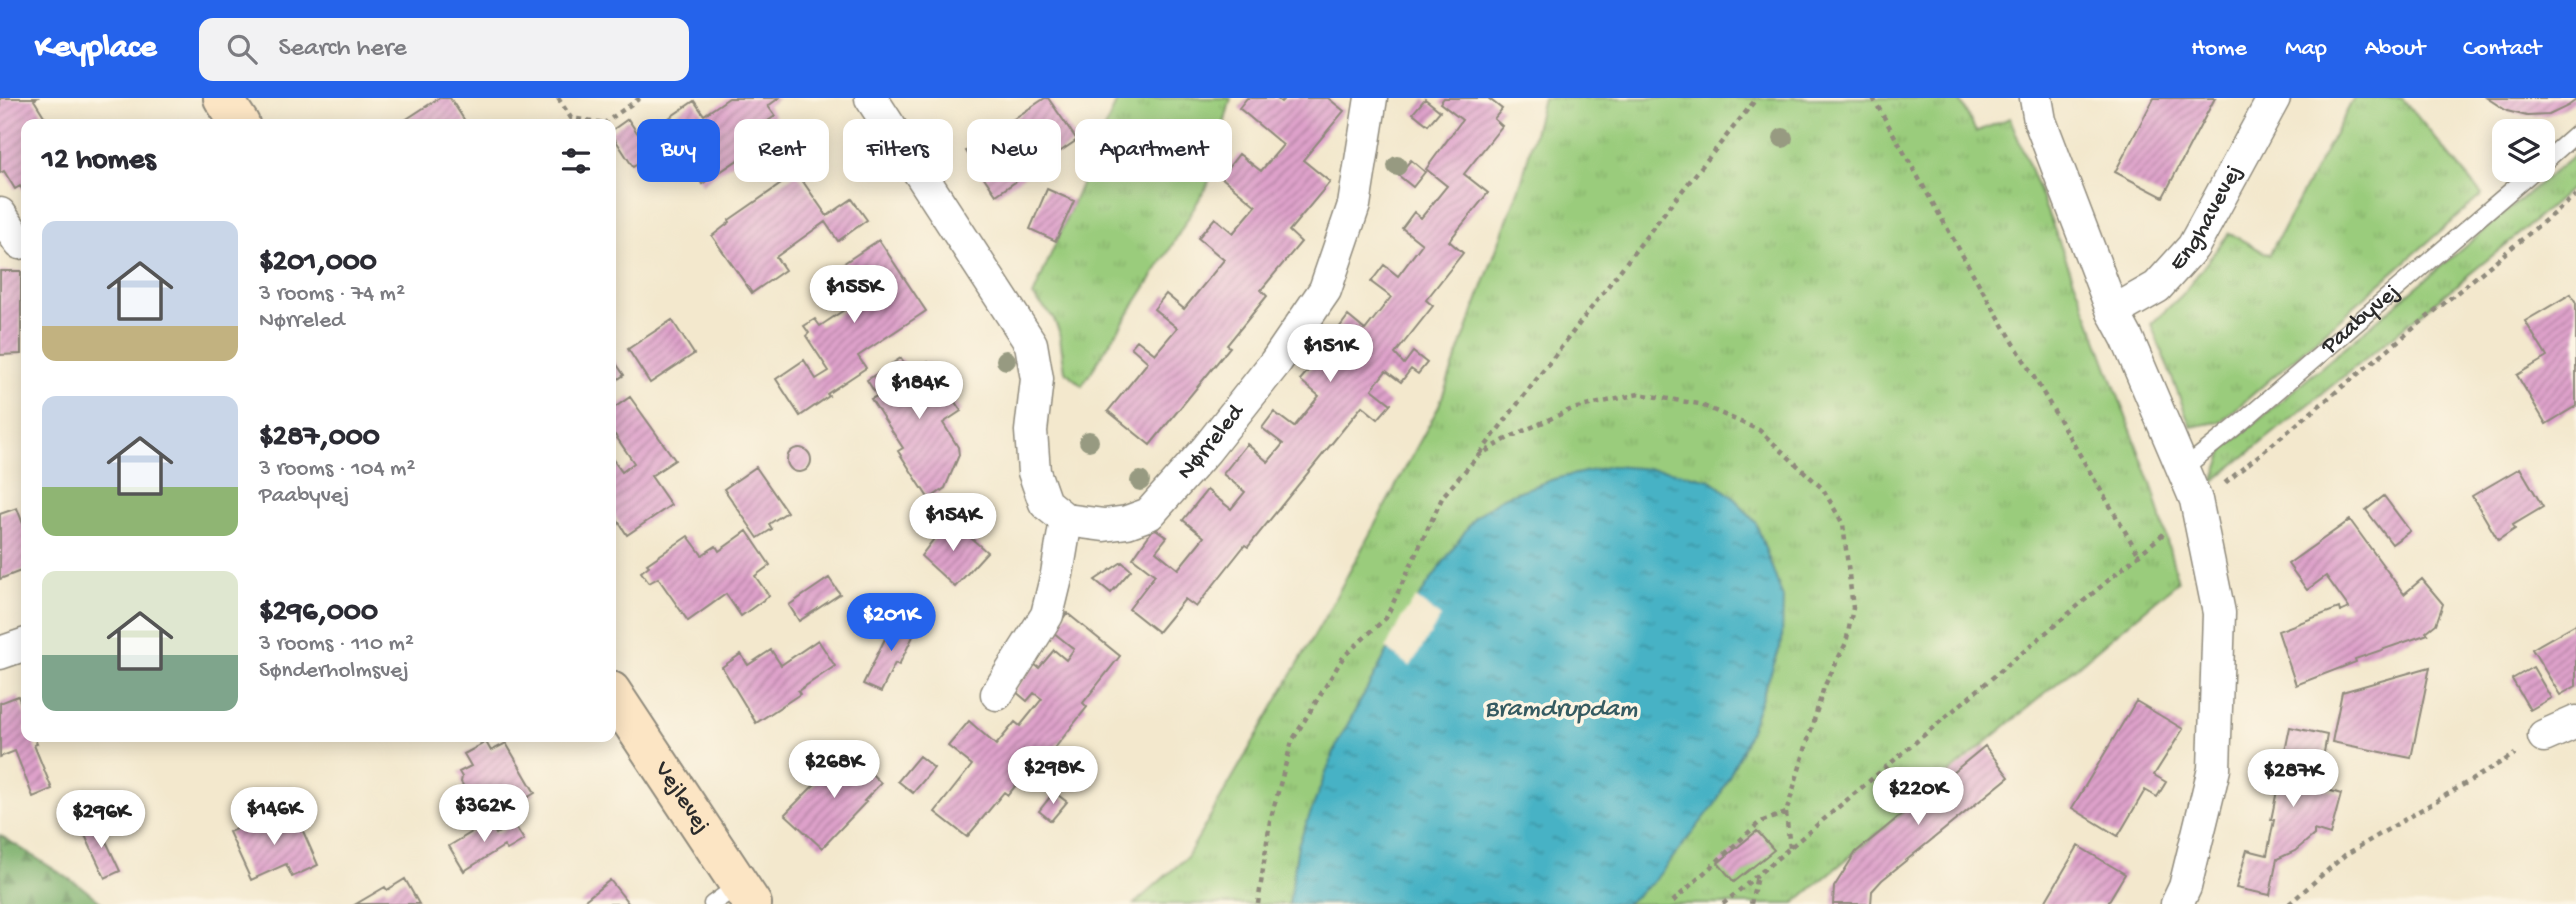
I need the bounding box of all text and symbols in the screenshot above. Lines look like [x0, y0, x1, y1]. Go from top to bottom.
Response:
search box [199, 18, 689, 81]
text: Keyplace [35, 30, 157, 68]
icon: search [223, 30, 261, 68]
text: Search here [279, 34, 407, 65]
text: Home [2191, 35, 2247, 64]
text: Map [2285, 35, 2327, 64]
text: About [2365, 35, 2425, 64]
text: Contact [2463, 35, 2541, 64]
chip: Buy [637, 119, 720, 182]
chip: Rent [734, 119, 829, 182]
chip: Filters [843, 119, 953, 182]
chip: New [967, 119, 1061, 182]
chip: Apartment [1075, 119, 1232, 182]
map controls [2492, 119, 2555, 182]
button: layers [2492, 119, 2555, 182]
icon: filters [557, 142, 595, 180]
text: 12 homes [42, 144, 155, 179]
street label: Enghavevej [2163, 160, 2249, 278]
text: $201,000 [259, 246, 377, 281]
icon: home [98, 249, 182, 333]
pin: $155K [805, 266, 903, 325]
text: $155K [826, 274, 882, 301]
street label: Paabyvej [2315, 278, 2406, 362]
text: 3 rooms · 74 m² [259, 281, 405, 308]
text: Nørreled [259, 308, 345, 335]
pin: $151K [1281, 324, 1379, 384]
text: $151K [1303, 333, 1357, 360]
pin: $184K [870, 362, 968, 421]
text: $184K [891, 370, 947, 397]
street label: Nørreled [1171, 397, 1252, 486]
text: $287,000 [259, 421, 380, 456]
icon: home [98, 424, 182, 508]
text: 3 rooms · 104 m² [259, 456, 415, 483]
text: Paabyvej [259, 483, 349, 510]
pin: $154K [904, 494, 1002, 553]
text: $154K [925, 502, 981, 529]
pin: $201K [842, 594, 940, 653]
text: $296,000 [259, 596, 378, 631]
icon: home [98, 599, 182, 683]
text: $201K [863, 602, 919, 629]
text: 3 rooms · 110 m² [259, 631, 414, 658]
text: Sønderholmsvej [259, 658, 409, 685]
water label: Bramdrupdam [1485, 695, 1638, 726]
pin: $268K [785, 740, 883, 800]
pin: $298K [1004, 746, 1102, 806]
text: $268K [805, 749, 863, 776]
pin: $287K [2244, 750, 2342, 809]
street label: Vejlevej [647, 755, 716, 839]
text: $298K [1024, 755, 1082, 782]
text: $287K [2264, 758, 2322, 785]
pin: $220K [1869, 768, 1967, 827]
text: $220K [1889, 776, 1947, 803]
pin: $362K [435, 784, 533, 844]
pin: $146K [225, 788, 323, 847]
pin: $296K [52, 790, 150, 850]
text: $362K [455, 793, 513, 820]
text: $146K [247, 796, 301, 823]
text: $296K [72, 799, 130, 826]

